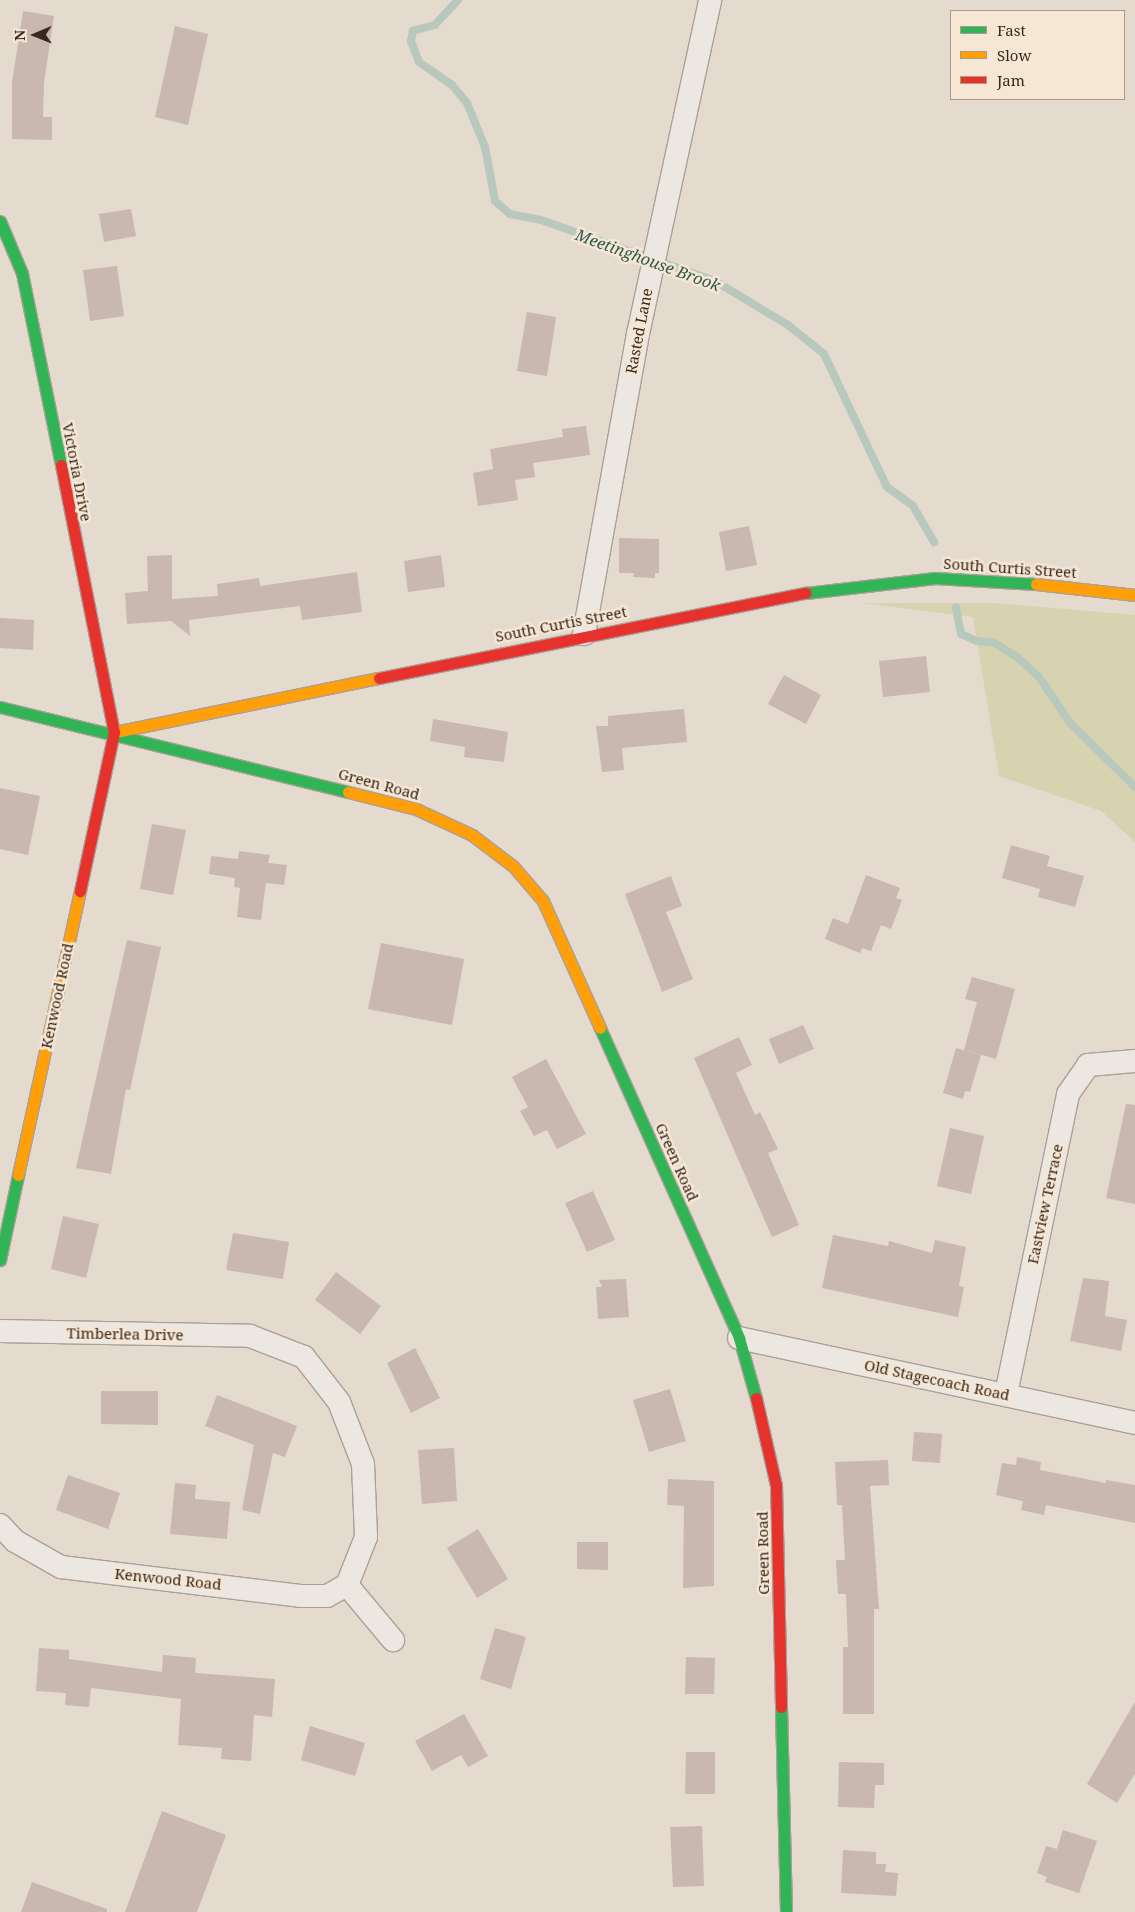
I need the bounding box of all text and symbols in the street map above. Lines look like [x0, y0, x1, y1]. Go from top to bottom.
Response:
north arrow [10, 10, 60, 60]
legend [950, 10, 1125, 100]
text: Fast [997, 20, 1026, 40]
text: N [10, 30, 29, 41]
text: Slow [997, 45, 1031, 65]
text: Jam [997, 70, 1025, 90]
water label: Meetinghouse Brook [573, 225, 723, 295]
street label: Rasted Lane [622, 287, 656, 375]
street label: Victoria Drive [59, 421, 95, 523]
street label: South Curtis Street [943, 554, 1077, 582]
street label: South Curtis Street [494, 602, 628, 646]
street label: Green Road [336, 764, 422, 804]
street label: Kenwood Road [37, 942, 77, 1050]
street label: Green Road [652, 1120, 702, 1204]
street label: Eastview Terrace [1023, 1142, 1067, 1266]
street label: Timberlea Drive [66, 1324, 184, 1344]
street label: Old Stagecoach Road [863, 1356, 1011, 1404]
street label: Green Road [753, 1511, 773, 1595]
street label: Kenwood Road [114, 1564, 222, 1594]

